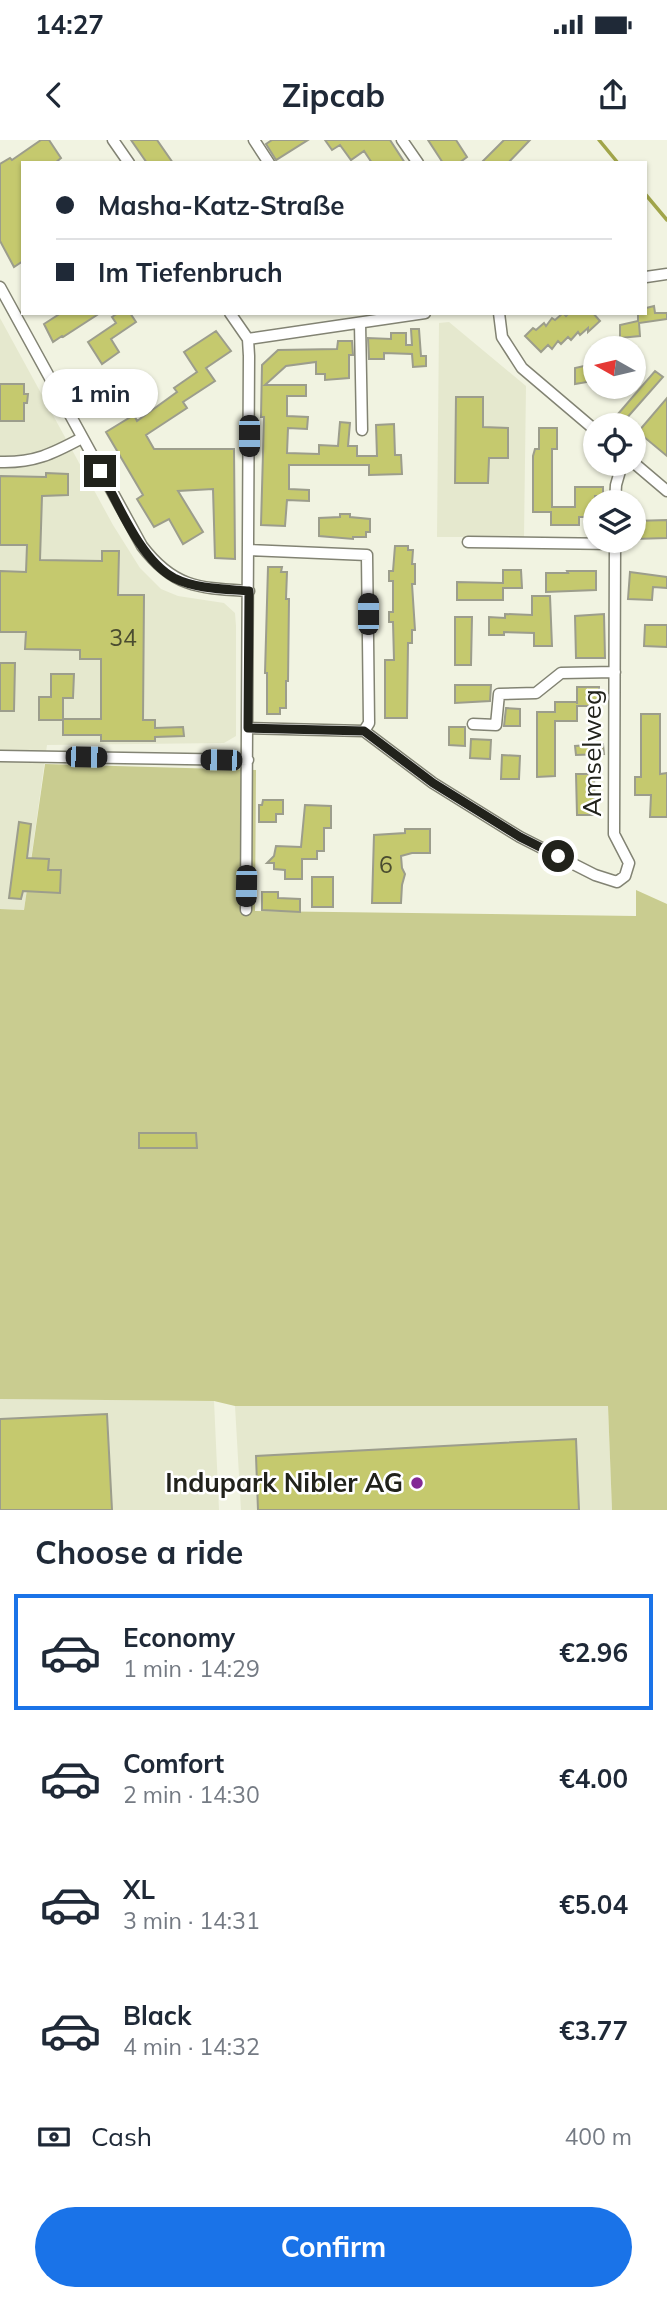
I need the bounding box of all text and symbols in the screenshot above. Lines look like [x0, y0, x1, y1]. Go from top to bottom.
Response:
text: 14:27 [35, 8, 104, 41]
text: Zipcab [282, 75, 385, 115]
icon: back [35, 76, 73, 114]
icon: share [594, 76, 632, 114]
text: Masha-Katz-Straße [98, 189, 344, 222]
text: Im Tiefenbruch [98, 256, 283, 289]
north arrow [583, 336, 646, 399]
map controls [583, 336, 646, 553]
callout: 1 min [42, 370, 158, 418]
text: 1 min [70, 379, 130, 408]
button: locate [583, 413, 646, 476]
car [239, 415, 260, 457]
route end [84, 455, 116, 487]
button: layers [583, 490, 646, 553]
car [358, 593, 379, 635]
house number: 34 [109, 623, 137, 652]
street label: Amselweg [575, 689, 608, 817]
car [65, 746, 108, 768]
car [200, 749, 243, 771]
route start [542, 840, 574, 872]
house number: 6 [379, 850, 393, 879]
car [236, 865, 257, 907]
place label: Indupark Nibler AG [165, 1466, 403, 1499]
marker: Indupark Nibler AG [409, 1475, 425, 1491]
text: Choose a ride [35, 1532, 243, 1572]
icon: car [39, 1621, 102, 1684]
text: Economy [123, 1621, 235, 1654]
text: €2.96 [559, 1636, 628, 1669]
text: 1 min · 14:29 [123, 1654, 260, 1683]
icon: car [39, 1747, 102, 1810]
text: Comfort [123, 1747, 224, 1780]
text: €4.00 [559, 1762, 628, 1795]
text: 2 min · 14:30 [123, 1780, 260, 1809]
icon: car [39, 1873, 102, 1936]
text: XL [123, 1873, 155, 1906]
text: €5.04 [559, 1888, 628, 1921]
text: 3 min · 14:31 [123, 1906, 260, 1935]
icon: car [39, 1999, 102, 2062]
text: Black [123, 1999, 191, 2032]
text: €3.77 [559, 2014, 628, 2047]
text: 4 min · 14:32 [123, 2032, 260, 2061]
icon: cash [35, 2118, 73, 2156]
text: Cash [91, 2120, 152, 2153]
text: 400 m [564, 2122, 632, 2151]
button: Confirm [35, 2207, 632, 2287]

